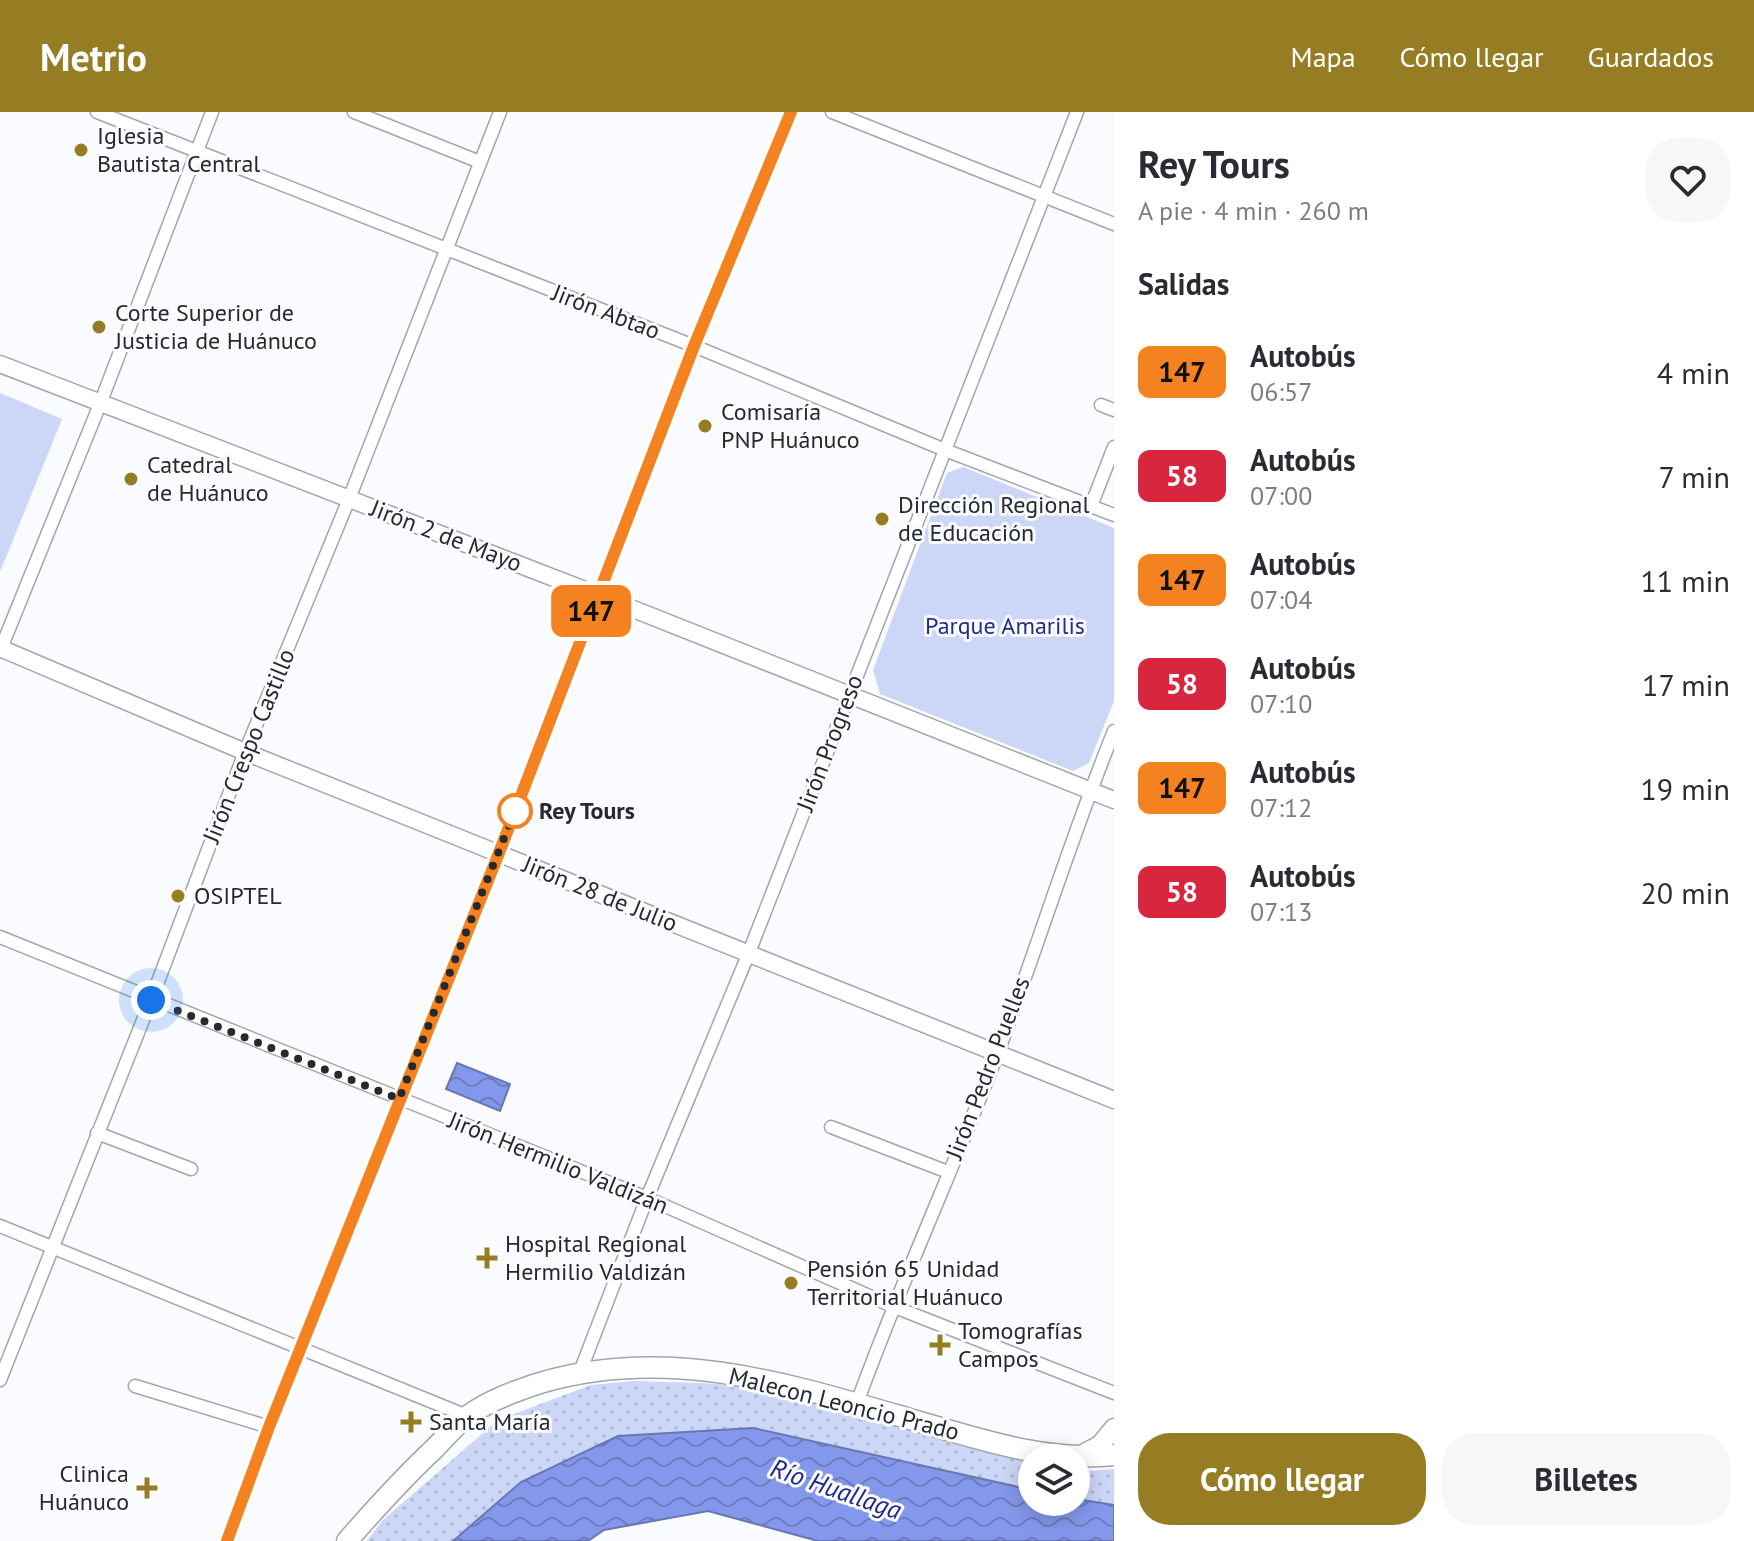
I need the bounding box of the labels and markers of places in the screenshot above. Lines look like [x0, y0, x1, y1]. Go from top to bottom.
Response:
place label: Iglesia Bautista Central [97, 120, 260, 179]
marker: Iglesia Bautista Central [72, 141, 90, 159]
place label: Corte Superior de Justicia de Huánuco [114, 297, 317, 356]
marker: Corte Superior de Justicia de Huánuco [90, 318, 108, 336]
place label: Comisaría PNP Huánuco [721, 396, 860, 455]
marker: Comisaría PNP Huánuco [696, 417, 714, 435]
place label: Catedral de Huánuco [147, 449, 269, 508]
marker: Catedral de Huánuco [122, 470, 140, 488]
place label: Dirección Regional de Educación [898, 489, 1089, 548]
marker: Dirección Regional de Educación [873, 510, 891, 528]
marker: Rey Tours [498, 794, 532, 828]
place label: Rey Tours [539, 795, 635, 826]
place label: OSIPTEL [194, 880, 282, 911]
marker: OSIPTEL [169, 887, 187, 905]
place label: Hospital Regional Hermilio Valdizán [505, 1228, 686, 1287]
marker: Hospital Regional Hermilio Valdizán [476, 1247, 498, 1269]
place label: Pensión 65 Unidad Territorial Huánuco [807, 1253, 1003, 1312]
marker: Pensión 65 Unidad Territorial Huánuco [782, 1274, 800, 1292]
place label: Tomografías Campos [958, 1315, 1083, 1374]
marker: Tomografías Campos [929, 1334, 951, 1356]
place label: Santa María [429, 1406, 551, 1437]
marker: Santa María [400, 1411, 422, 1433]
place label: Clinica Huánuco [39, 1458, 129, 1517]
marker: Clinica Huánuco [136, 1477, 158, 1499]

